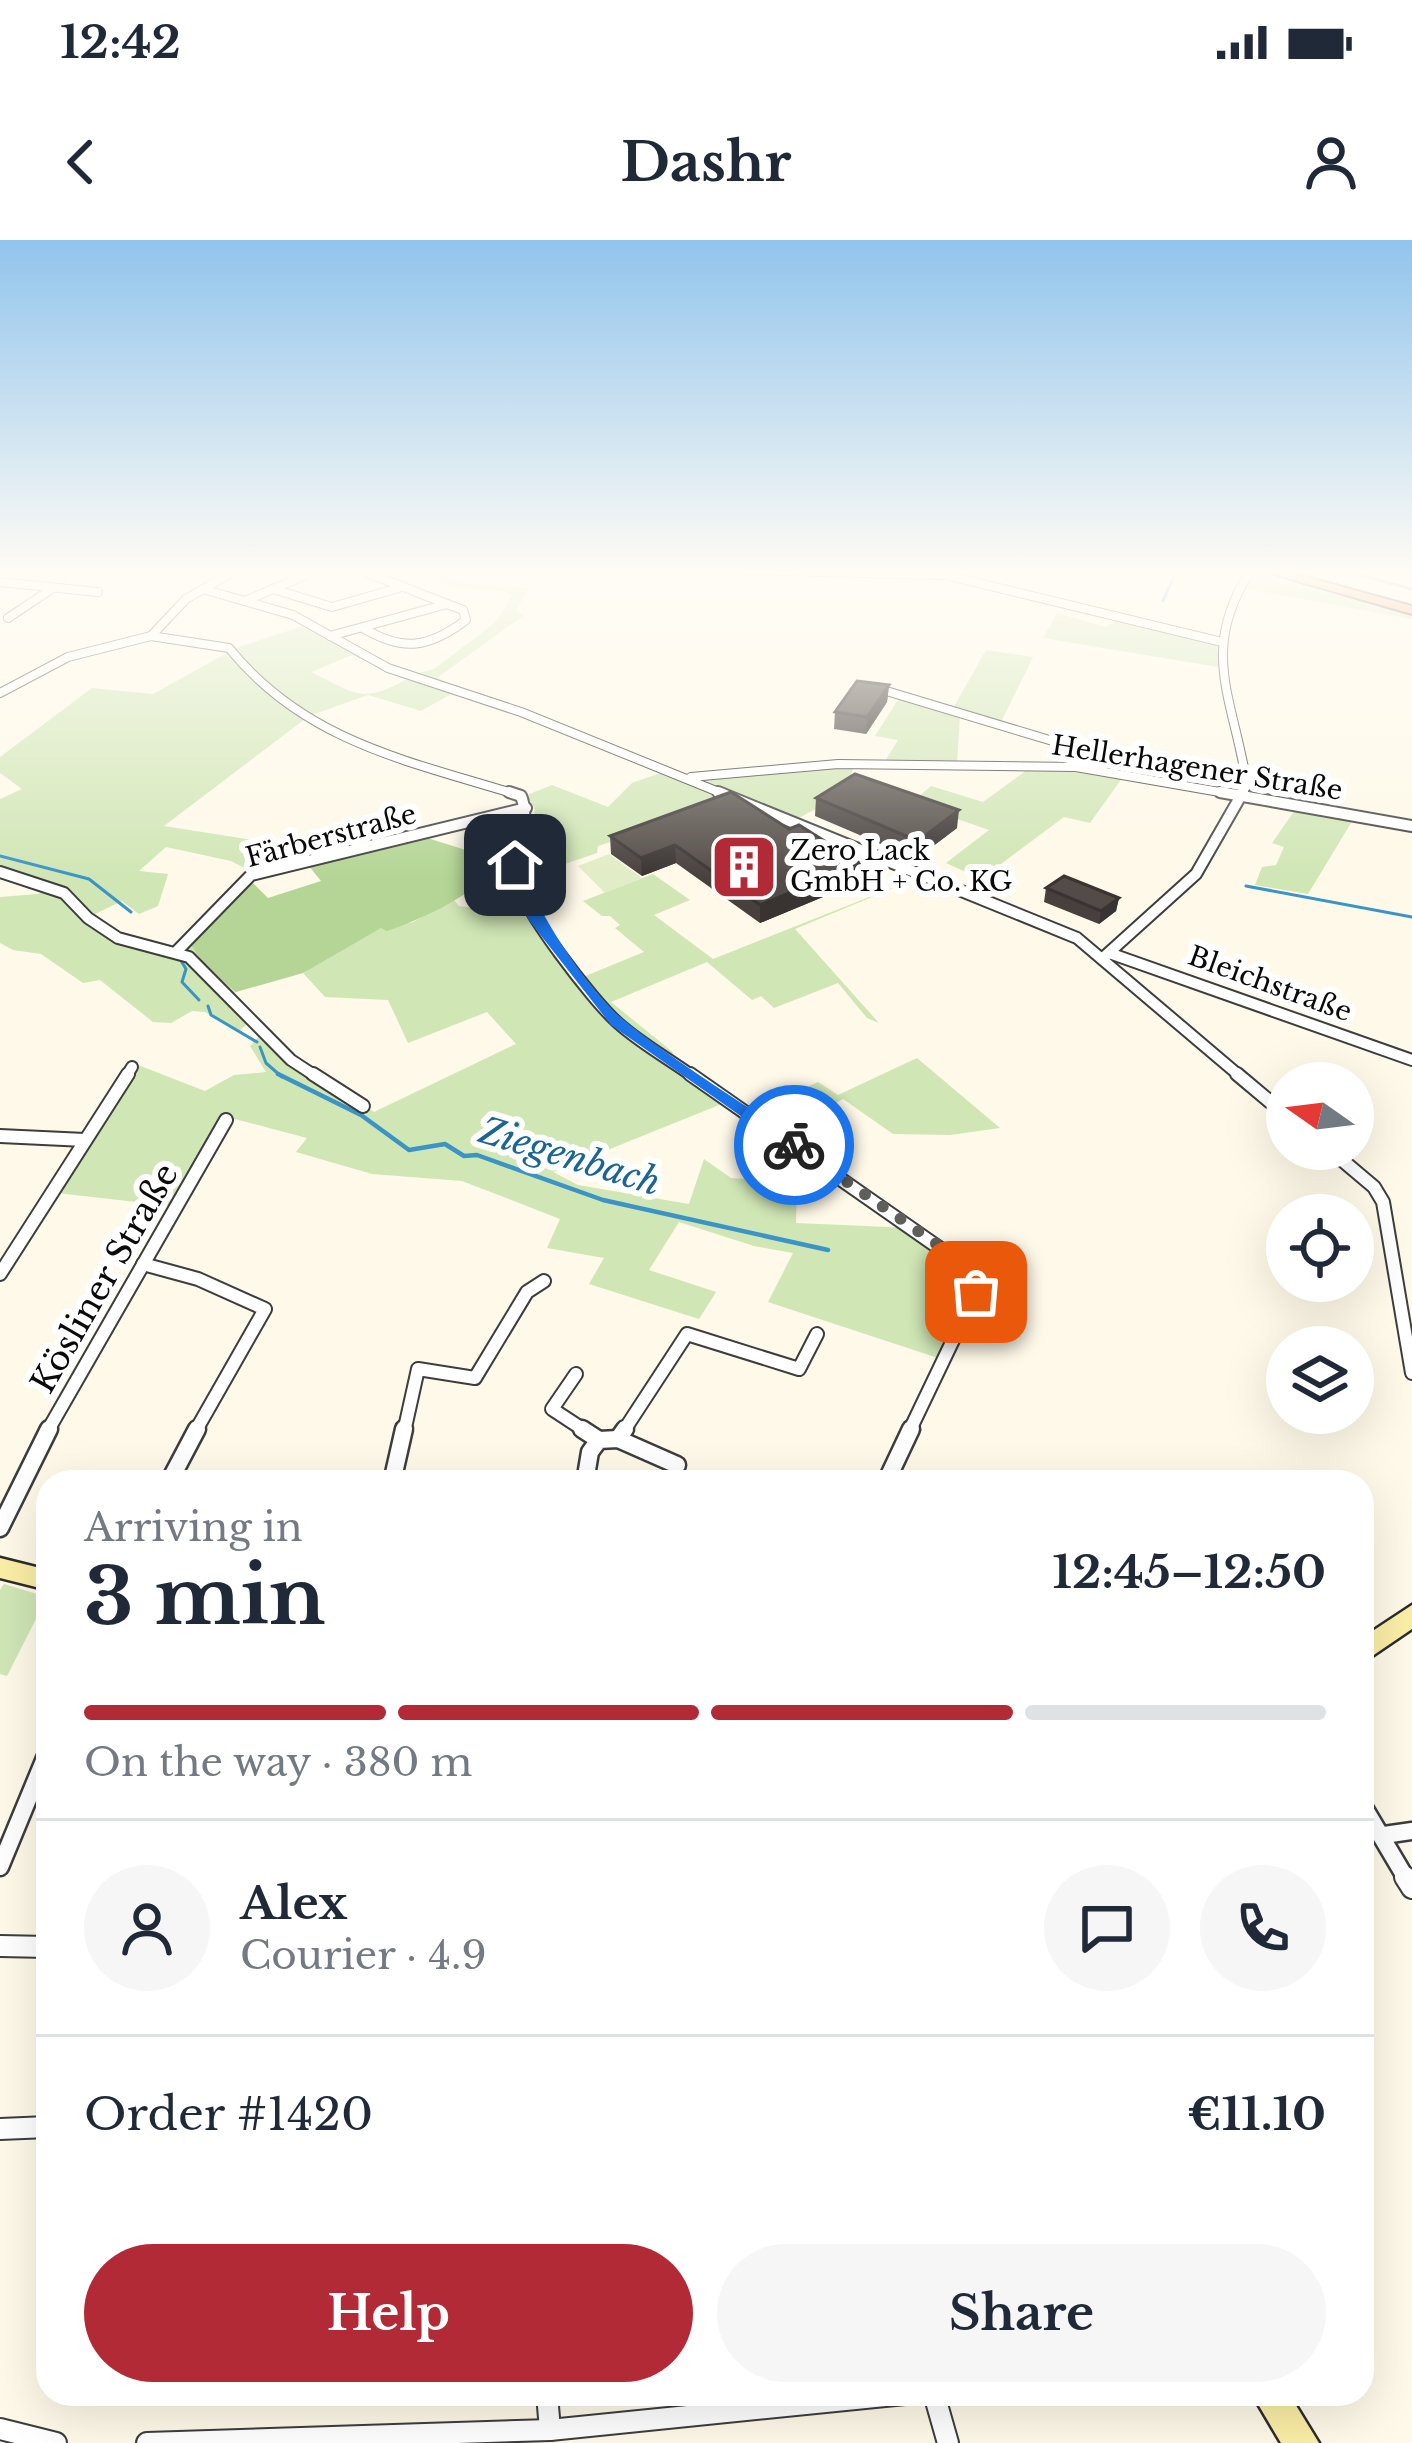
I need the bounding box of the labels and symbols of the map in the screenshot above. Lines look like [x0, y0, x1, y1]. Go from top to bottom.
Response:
street label: Hellerhagener Straße [1049, 728, 1345, 807]
street label: Färberstraße [242, 797, 420, 874]
pin [464, 814, 566, 916]
building icon: Zero Lack GmbH + Co. KG [709, 832, 779, 902]
place label: Zero Lack GmbH + Co. KG [790, 834, 1012, 898]
street label: Bleichstraße [1184, 939, 1356, 1028]
north arrow [1266, 1062, 1374, 1170]
courier [734, 1085, 854, 1205]
water label: Ziegenbach [473, 1107, 666, 1205]
street label: Kösliner Straße [22, 1156, 187, 1400]
pin [925, 1241, 1027, 1343]

